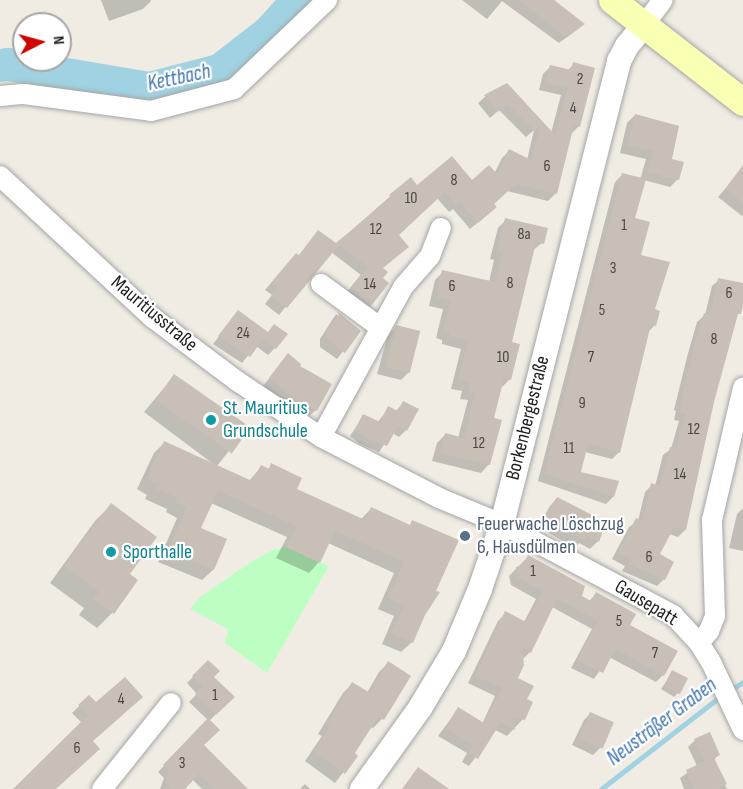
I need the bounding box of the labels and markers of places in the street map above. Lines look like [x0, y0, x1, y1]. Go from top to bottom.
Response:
place label: St. Mauritius Grundschule [223, 396, 308, 443]
marker: St. Mauritius Grundschule [204, 413, 218, 427]
place label: Feuerwache Löschzug 6, Hausdülmen [477, 512, 624, 559]
marker: Feuerwache Löschzug 6, Hausdülmen [458, 529, 472, 543]
place label: Sporthalle [123, 540, 192, 564]
marker: Sporthalle [104, 545, 118, 559]

